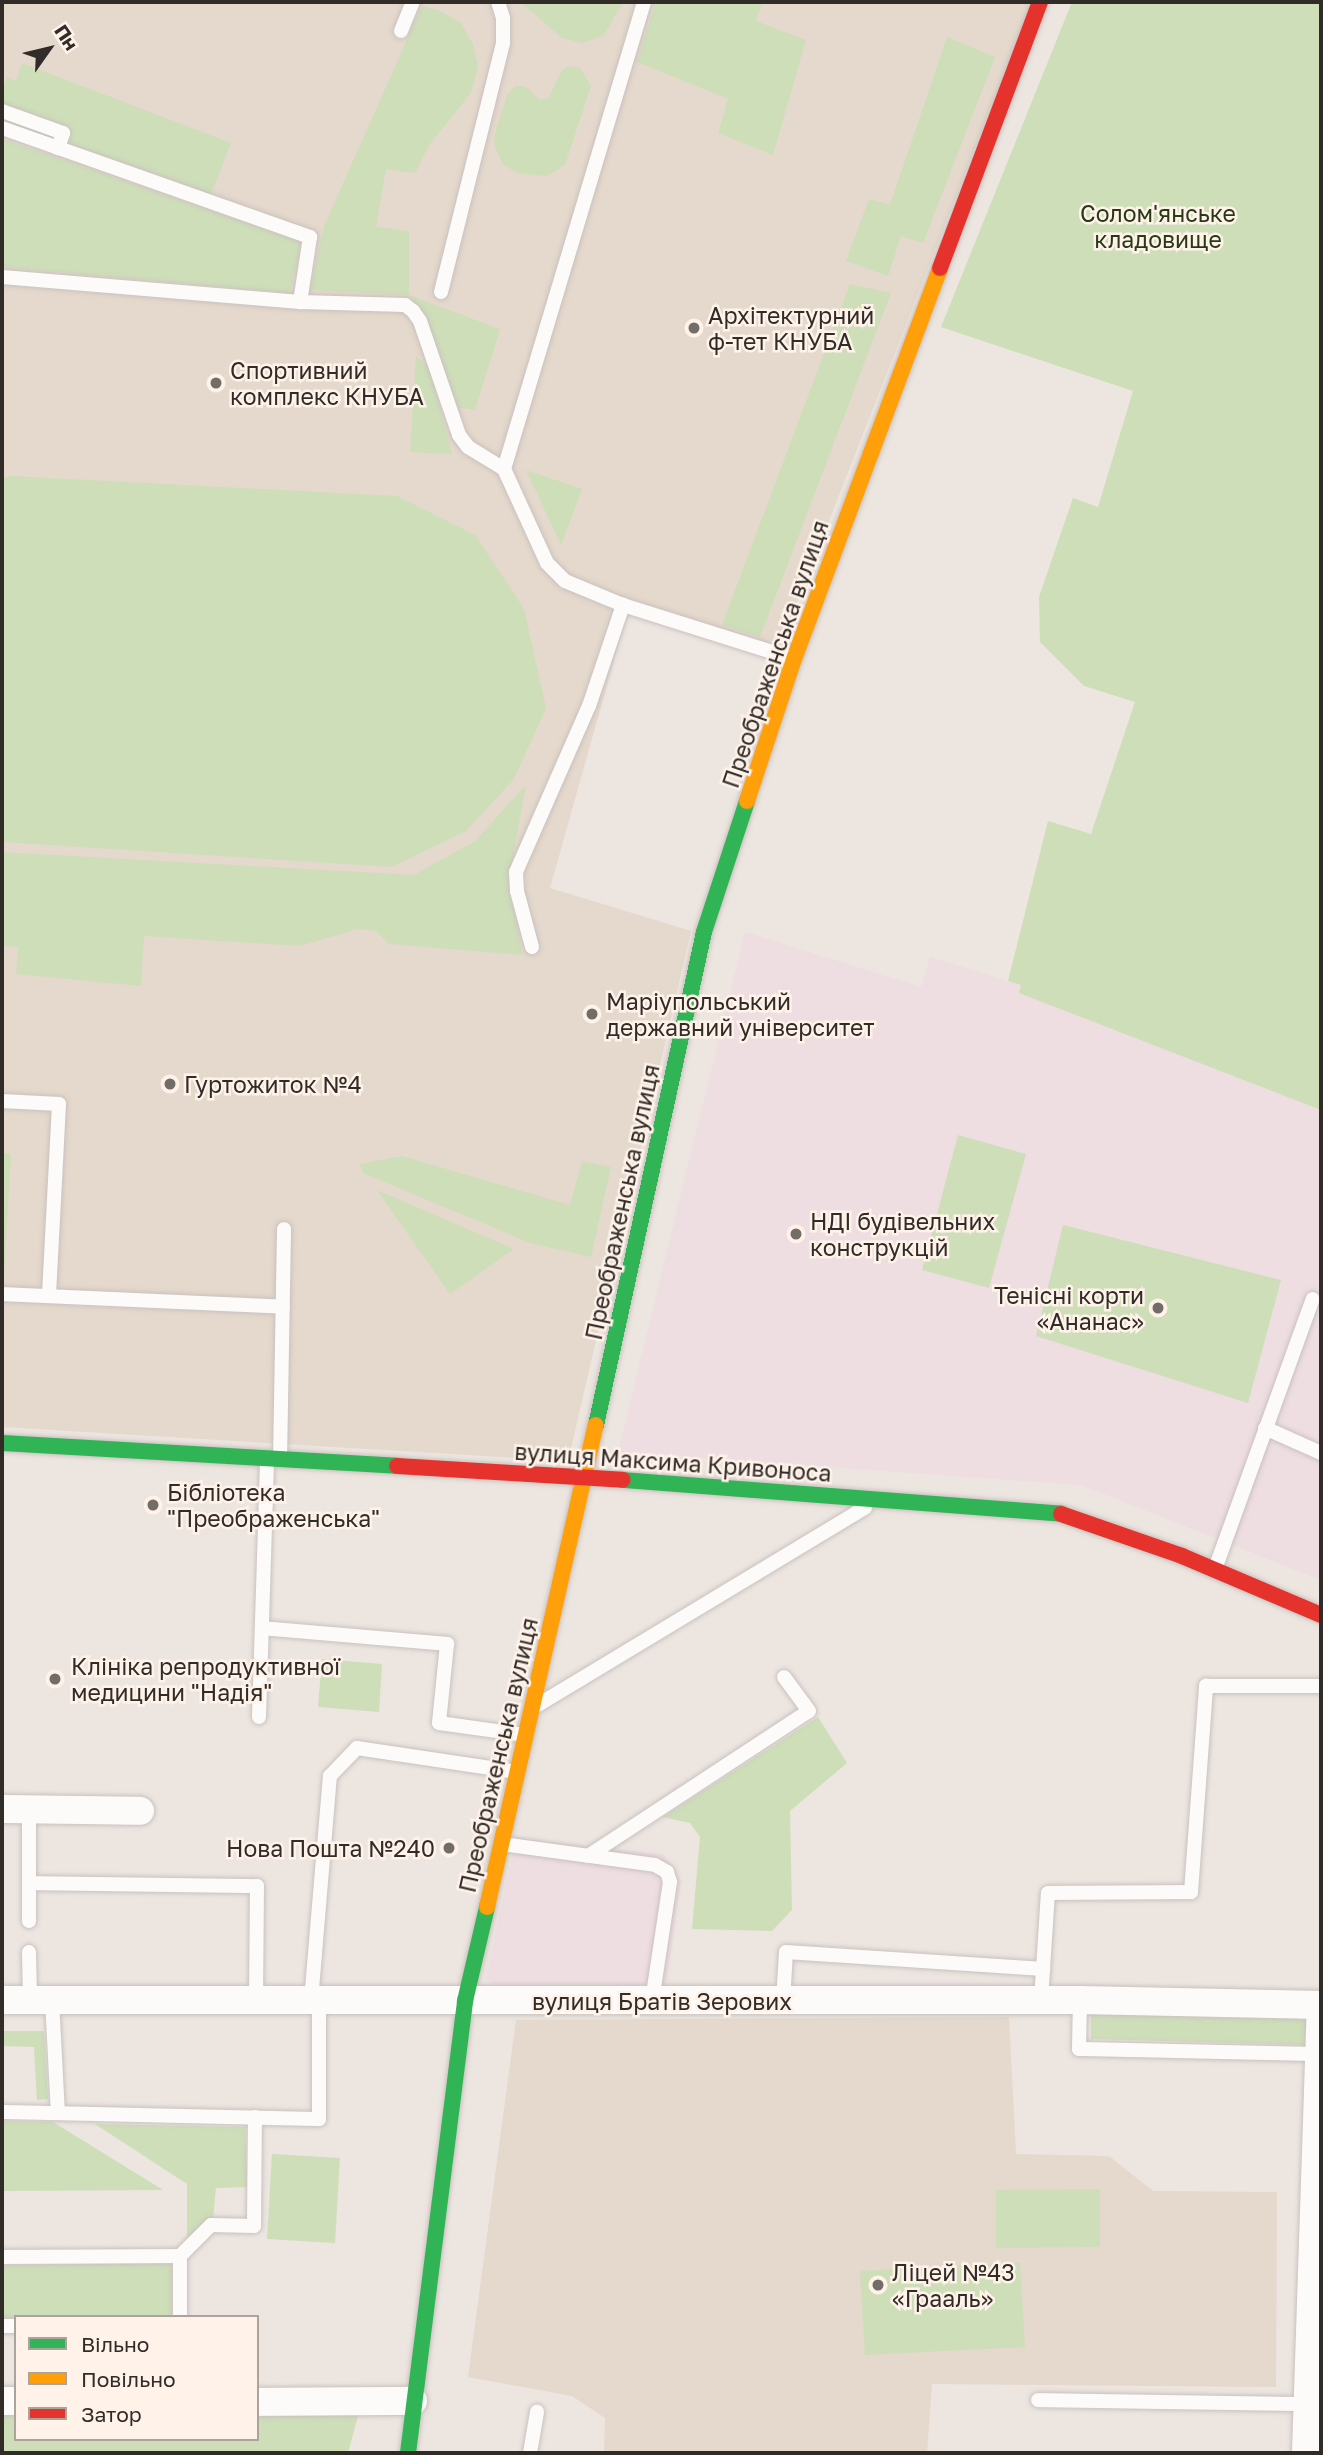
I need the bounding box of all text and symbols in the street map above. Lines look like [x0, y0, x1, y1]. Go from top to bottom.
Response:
north arrow [14, 14, 84, 84]
text: Пн [50, 20, 84, 54]
park label: Солом'янське кладовище [1080, 199, 1236, 253]
place label: Архітектурний ф-тет КНУБА [708, 301, 874, 355]
marker: Архітектурний ф-тет КНУБА [686, 320, 702, 336]
place label: Спортивний комплекс КНУБА [230, 356, 424, 410]
marker: Спортивний комплекс КНУБА [208, 375, 224, 391]
street label: Преображенська вулиця [716, 517, 834, 791]
place label: Маріупольський державний університет [606, 987, 874, 1041]
marker: Маріупольський державний університет [584, 1006, 600, 1022]
street label: Преображенська вулиця [579, 1062, 665, 1342]
place label: Гуртожиток №4 [184, 1070, 362, 1098]
marker: Гуртожиток №4 [162, 1076, 178, 1092]
place label: НДІ будівельних конструкцій [810, 1207, 995, 1261]
marker: НДІ будівельних конструкцій [788, 1226, 804, 1242]
place label: Тенісні корти «Ананас» [994, 1281, 1144, 1335]
marker: Тенісні корти «Ананас» [1150, 1300, 1166, 1316]
street label: вулиця Максима Кривоноса [514, 1437, 832, 1487]
place label: Бібліотека "Преображенська" [167, 1478, 380, 1532]
marker: Бібліотека "Преображенська" [145, 1497, 161, 1513]
street label: Преображенська вулиця [453, 1615, 543, 1895]
place label: Клініка репродуктивної медицини "Надія" [71, 1652, 340, 1706]
marker: Клініка репродуктивної медицини "Надія" [45, 1669, 65, 1689]
place label: Нова Пошта №240 [226, 1834, 435, 1862]
marker: Нова Пошта №240 [441, 1840, 457, 1856]
street label: вулиця Братів Зерових [532, 1987, 792, 2015]
place label: Ліцей №43 «Грааль» [892, 2258, 1015, 2312]
marker: Ліцей №43 «Грааль» [870, 2277, 886, 2293]
legend [14, 2315, 259, 2441]
text: Вільно [81, 2331, 149, 2357]
text: Повільно [81, 2366, 176, 2392]
text: Затор [81, 2401, 142, 2427]

